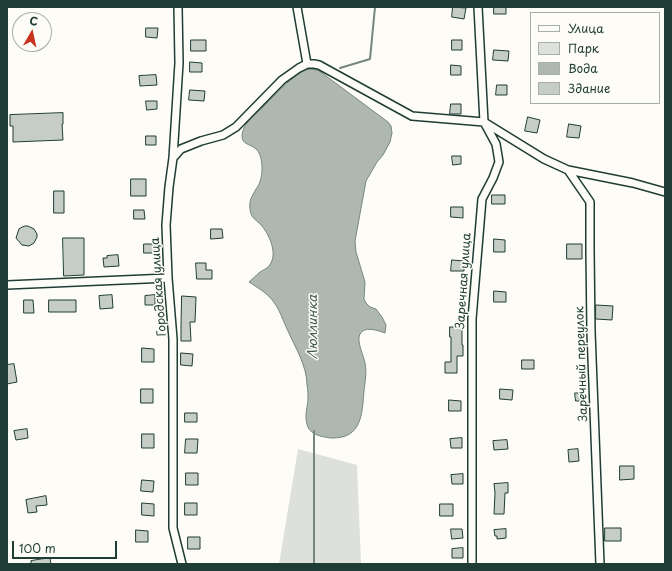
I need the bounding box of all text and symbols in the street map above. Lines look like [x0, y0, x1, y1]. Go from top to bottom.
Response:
north arrow [12, 12, 52, 52]
text: С [28, 12, 39, 30]
legend [530, 12, 660, 104]
text: Улица [568, 19, 604, 37]
text: Парк [568, 39, 599, 57]
text: Вода [568, 59, 598, 77]
text: Здание [568, 79, 610, 97]
street label: Заречная улица [453, 232, 475, 330]
street label: Городская улица [148, 237, 170, 337]
water label: Люллинка [305, 295, 321, 359]
street label: Заречный переулок [573, 306, 591, 422]
scale bar [14, 533, 119, 559]
text: 100 m [19, 539, 56, 557]

